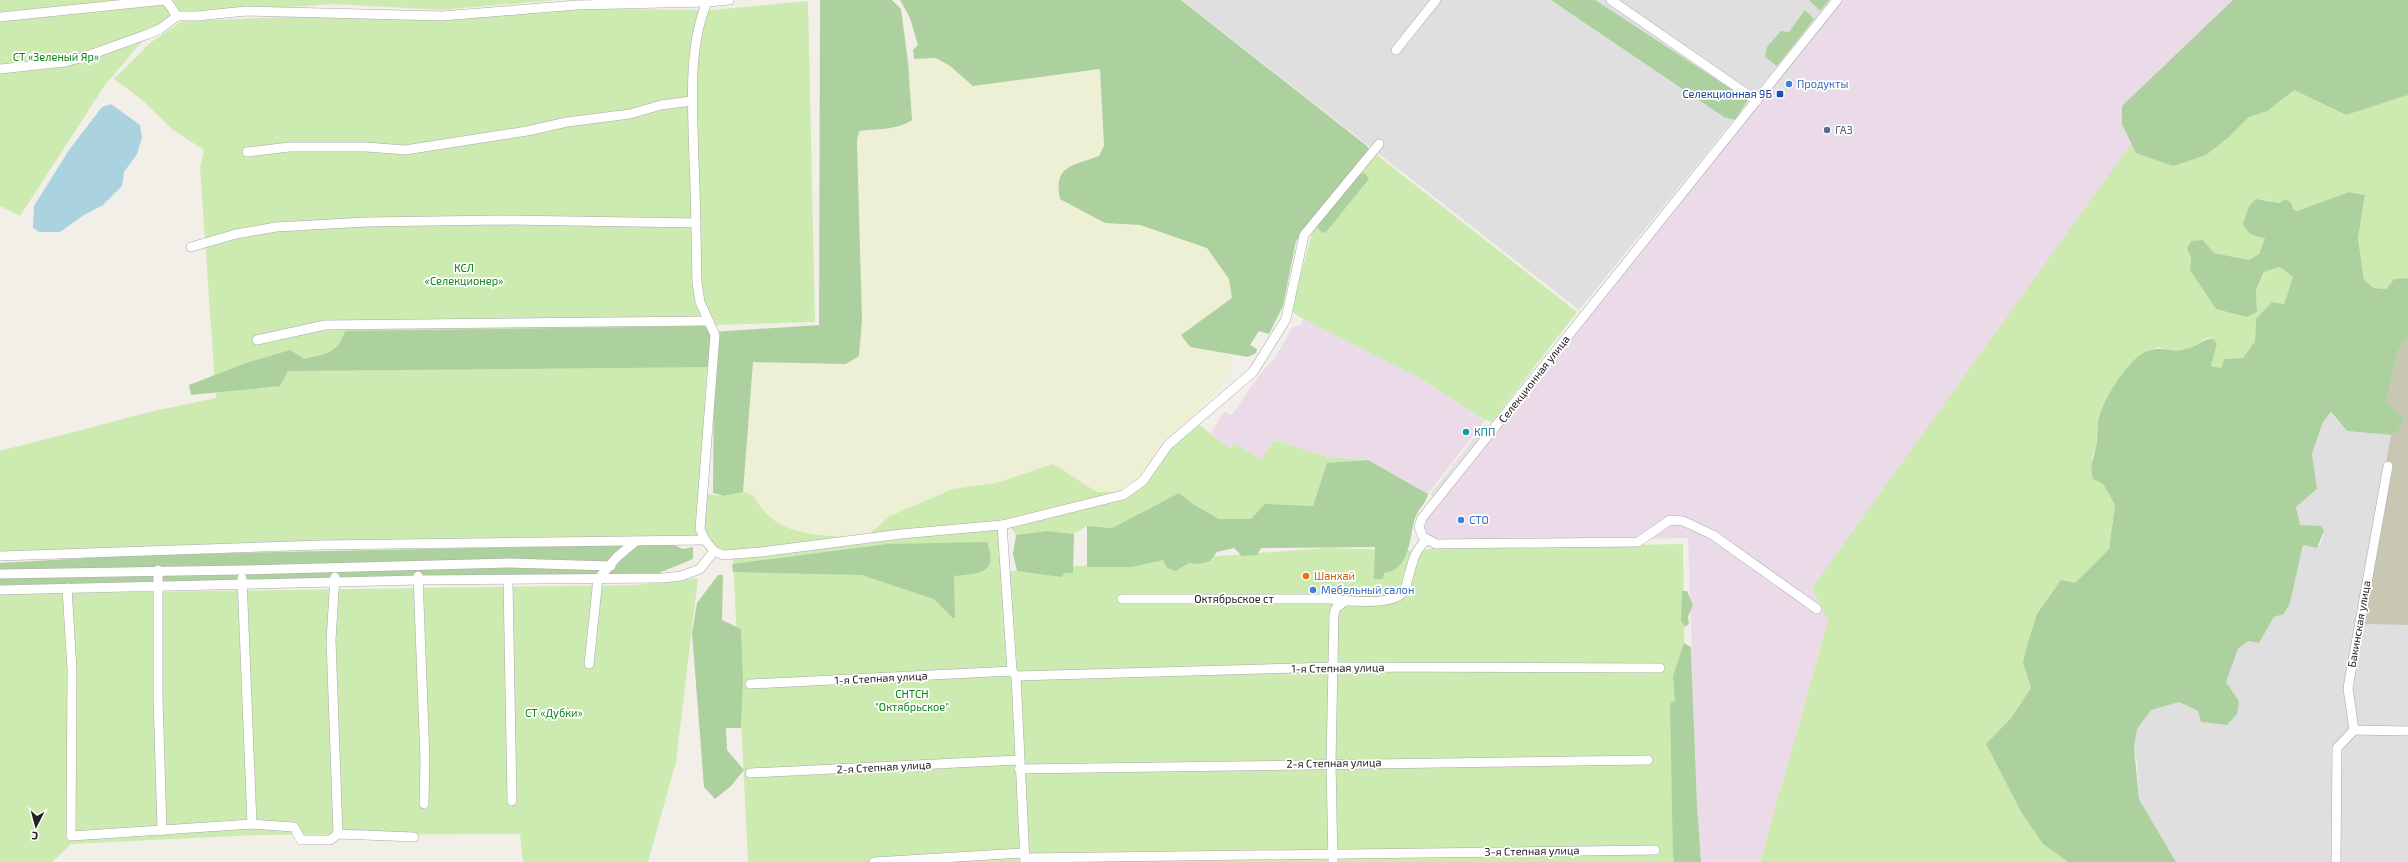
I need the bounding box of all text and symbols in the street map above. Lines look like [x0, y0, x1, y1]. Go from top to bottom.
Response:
park label: СТ «Зеленый Яр» [13, 50, 99, 63]
place label: Продукты [1797, 77, 1848, 91]
marker: Продукты [1784, 79, 1794, 89]
place label: Селекционная 9Б [1682, 87, 1772, 100]
marker: Селекционная 9Б [1775, 89, 1785, 99]
place label: ГАЗ [1835, 123, 1853, 136]
marker: ГАЗ [1822, 125, 1832, 135]
park label: КСЛ «Селекционер» [425, 261, 503, 287]
street label: Селекционная улица [1495, 332, 1573, 426]
place label: КПП [1474, 425, 1495, 438]
marker: КПП [1461, 427, 1471, 437]
place label: СТО [1469, 513, 1489, 526]
marker: СТО [1456, 515, 1466, 525]
place label: Шанхай [1314, 569, 1355, 582]
marker: Шанхай [1301, 571, 1311, 581]
street label: Бакинская улица [2344, 579, 2374, 669]
place label: Мебельный салон [1321, 583, 1414, 596]
marker: Мебельный салон [1308, 585, 1318, 595]
street label: Октябрьское ст [1194, 592, 1274, 605]
street label: 1-я Степная улица [1291, 660, 1385, 676]
street label: 1-я Степная улица [834, 669, 928, 687]
park label: СНТСН "Октябрьское" [875, 687, 949, 713]
park label: СТ «Дубки» [525, 706, 583, 720]
street label: 2-я Степная улица [1286, 755, 1382, 771]
street label: 2-я Степная улица [836, 758, 932, 776]
north arrow [16, 806, 56, 846]
text: С [30, 830, 39, 843]
street label: 3-я Степная улица [1484, 843, 1580, 859]

